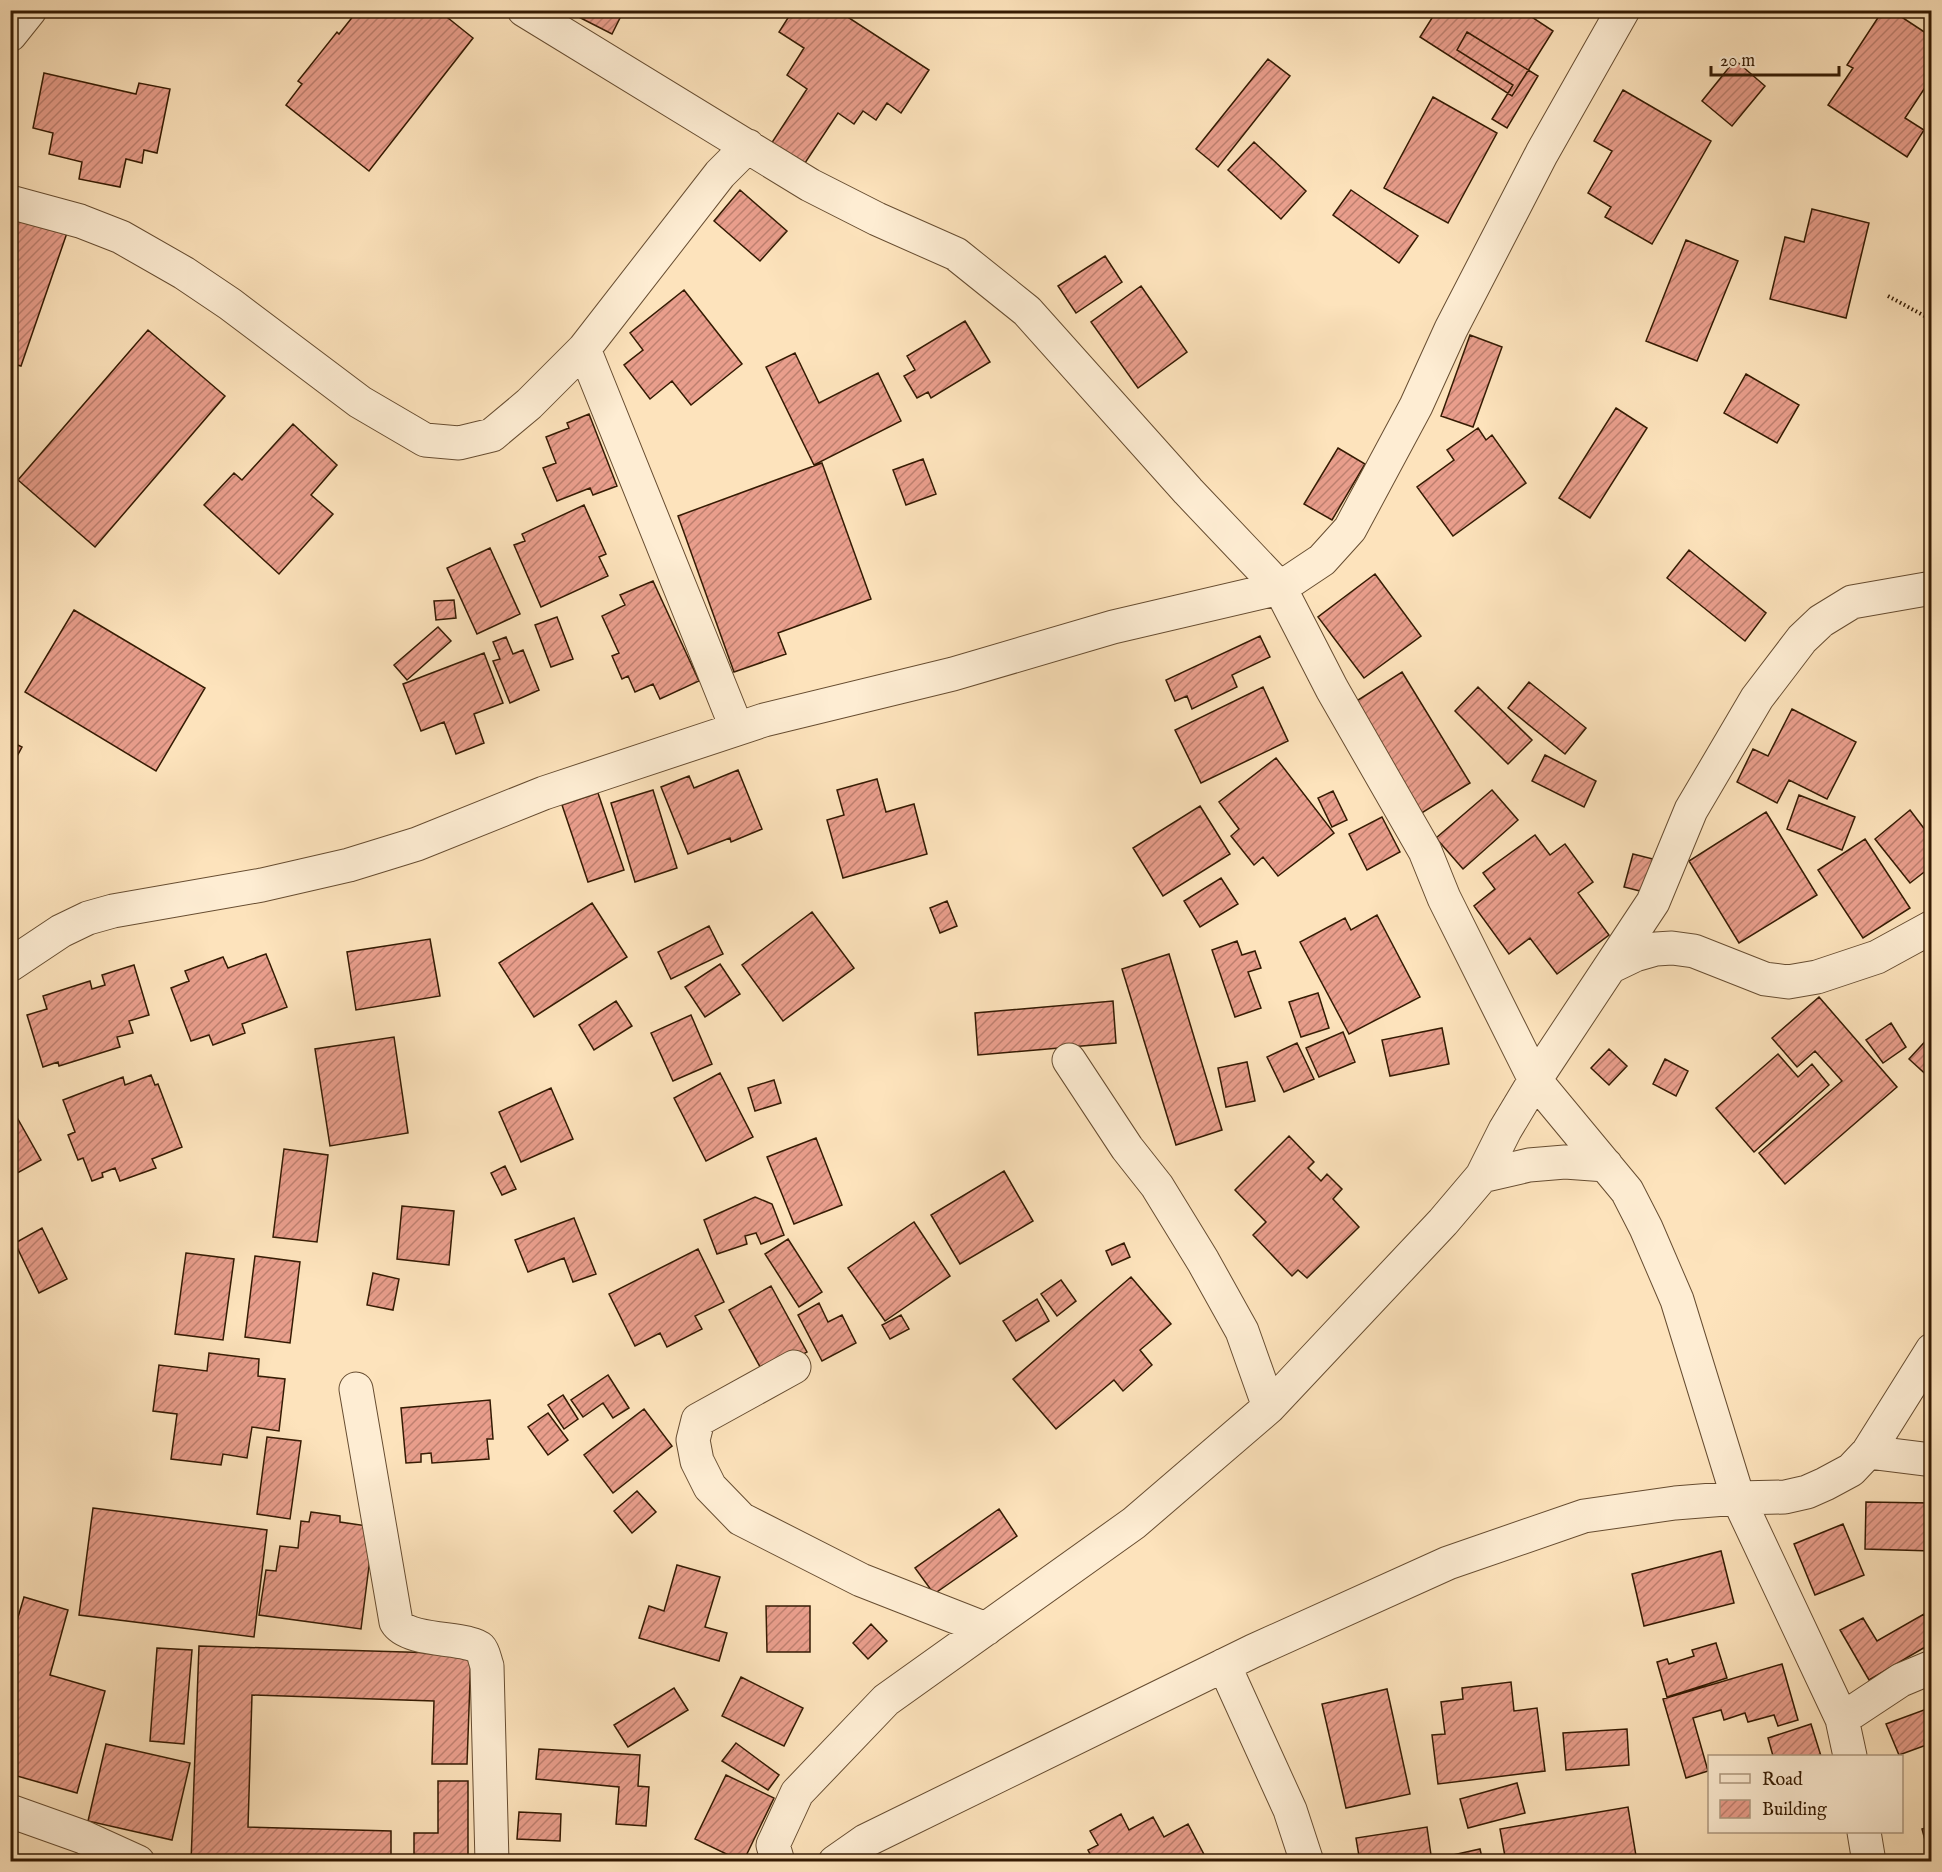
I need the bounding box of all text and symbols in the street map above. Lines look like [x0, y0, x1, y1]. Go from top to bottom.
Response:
scale bar [1711, 39, 1838, 77]
text: 20 m [1720, 50, 1755, 73]
legend [1708, 1755, 1903, 1833]
text: Road [1762, 1769, 1803, 1792]
text: Building [1762, 1799, 1827, 1822]

